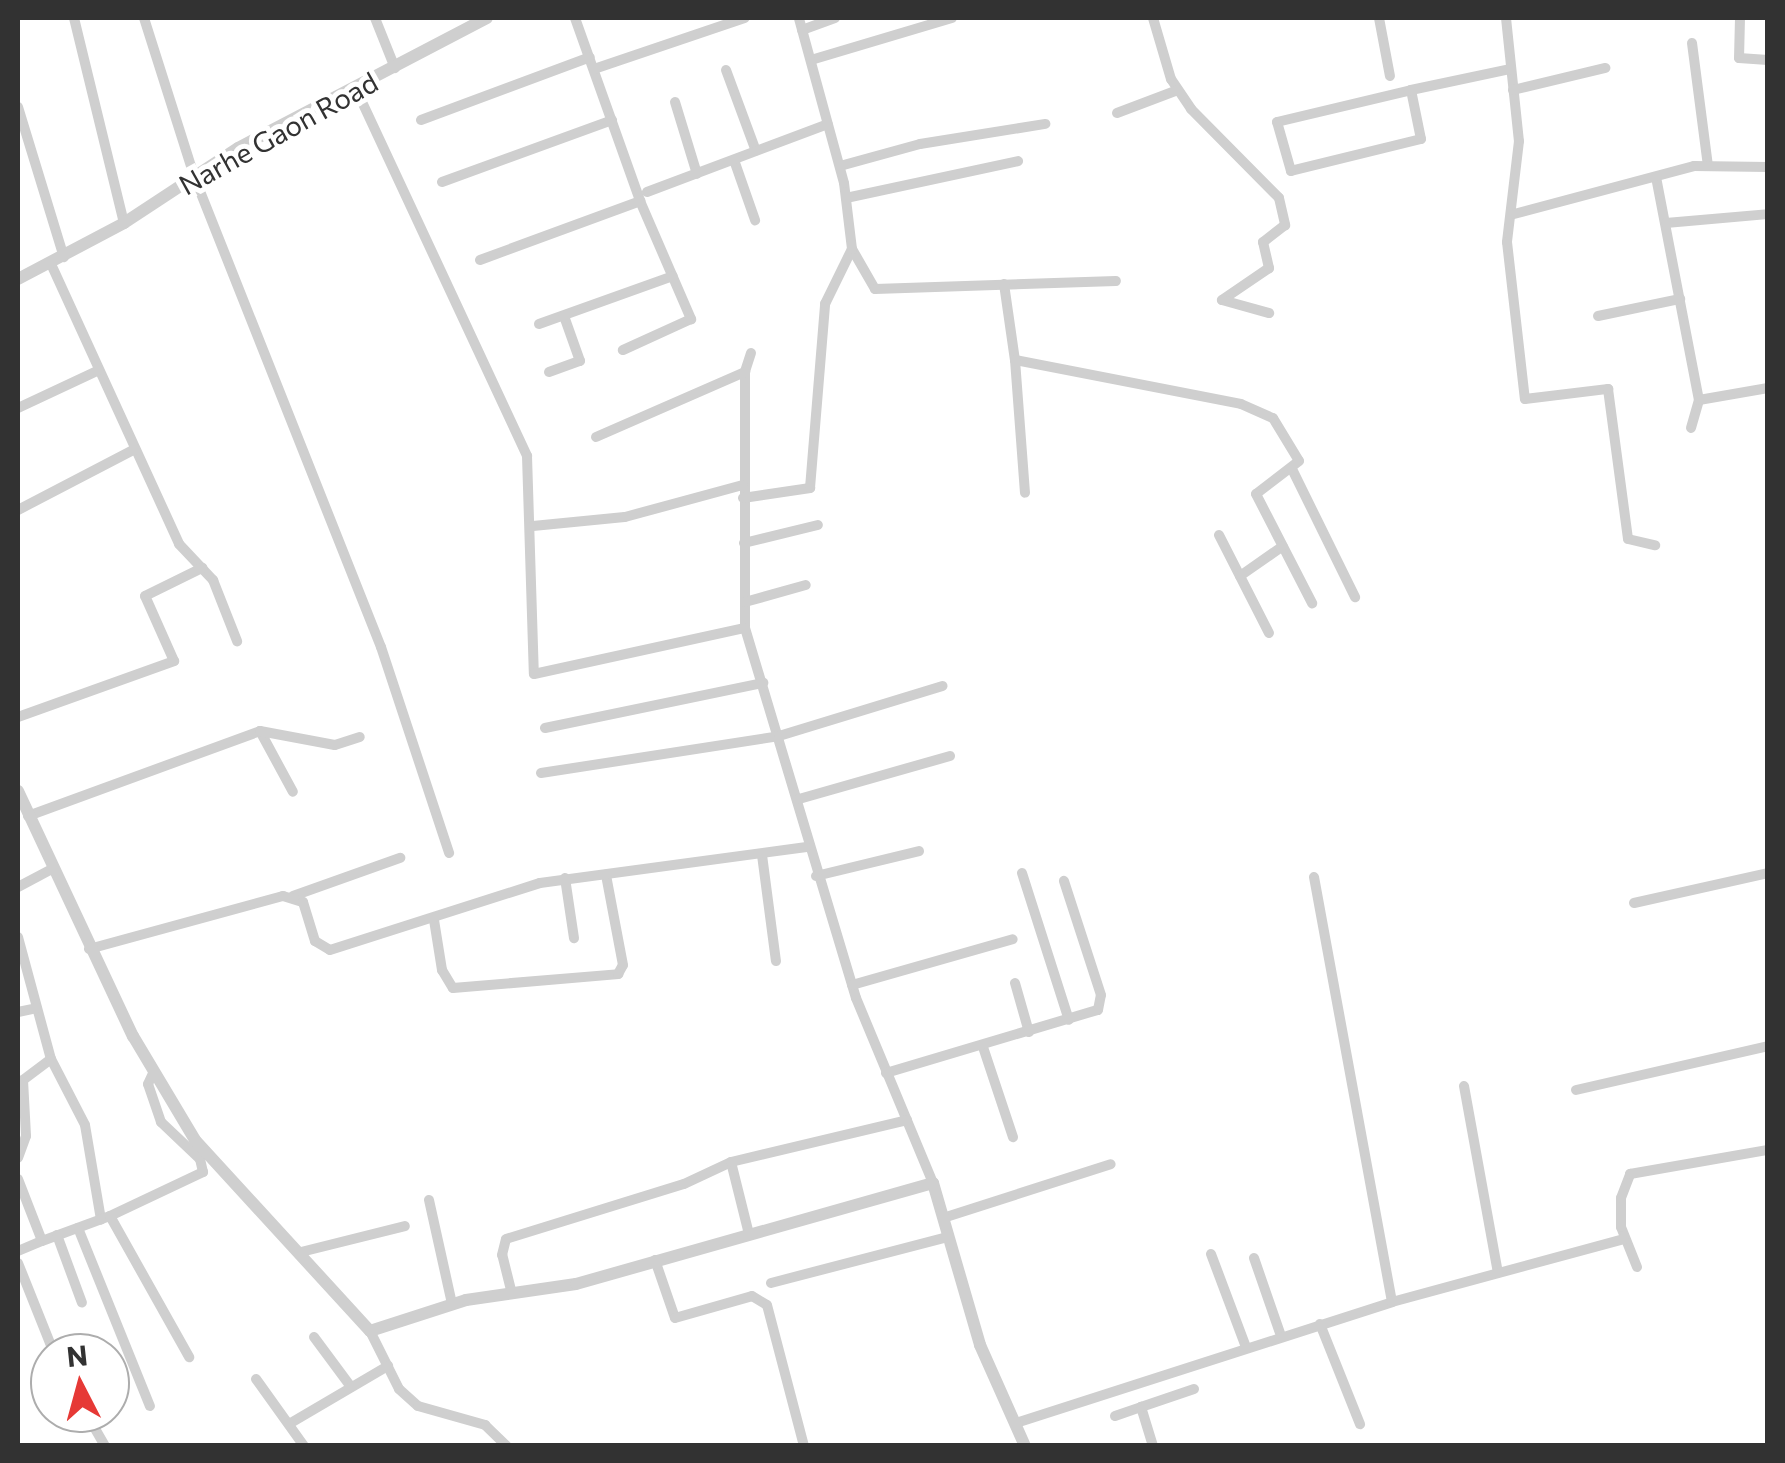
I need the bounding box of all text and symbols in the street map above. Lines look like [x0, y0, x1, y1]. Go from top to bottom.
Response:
street label: Narhe Gaon Road [173, 65, 383, 201]
north arrow [30, 1333, 130, 1433]
text: N [65, 1337, 89, 1373]

